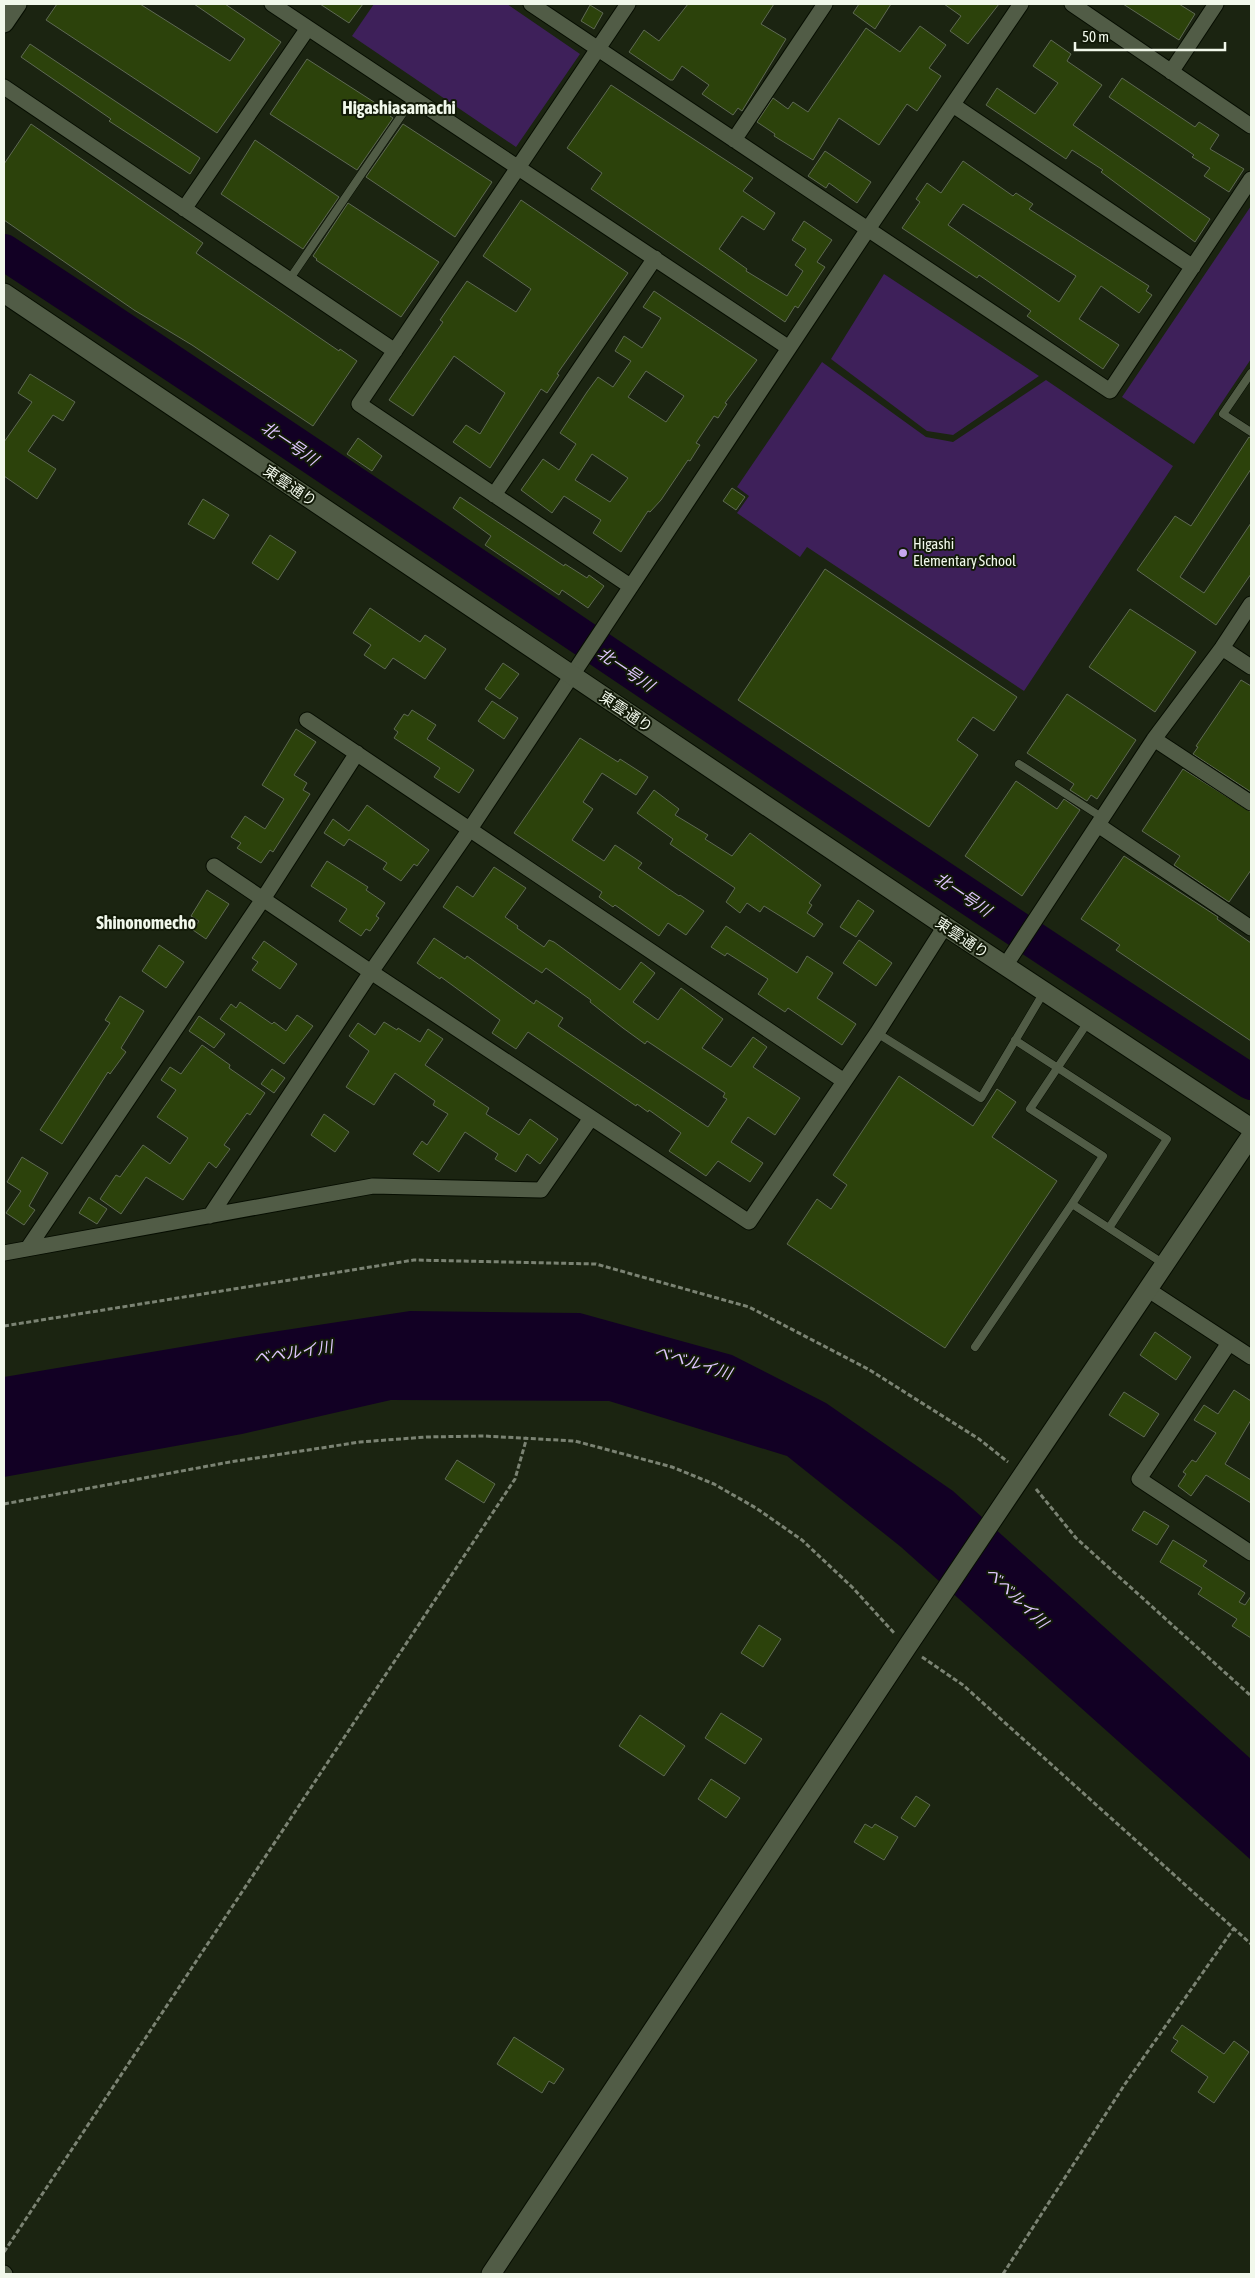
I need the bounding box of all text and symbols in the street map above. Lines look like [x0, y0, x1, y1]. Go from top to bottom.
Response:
scale bar [1075, 20, 1225, 52]
text: 50 m [1082, 28, 1109, 45]
district label: Higashiasamachi [342, 97, 456, 118]
water label: 北一号川 [258, 418, 323, 469]
street label: 東雲通り [261, 462, 320, 509]
place label: Higashi Elementary School [913, 535, 1016, 569]
marker: Higashi Elementary School [897, 547, 909, 559]
water label: 北一号川 [594, 644, 659, 695]
street label: 東雲通り [597, 688, 656, 735]
water label: 北一号川 [931, 869, 996, 920]
district label: Shinonomecho [96, 912, 196, 933]
street label: 東雲通り [933, 914, 992, 961]
water label: ベベルイ川 [252, 1337, 336, 1367]
water label: ベベルイ川 [652, 1342, 736, 1383]
water label: ベベルイ川 [982, 1563, 1053, 1633]

